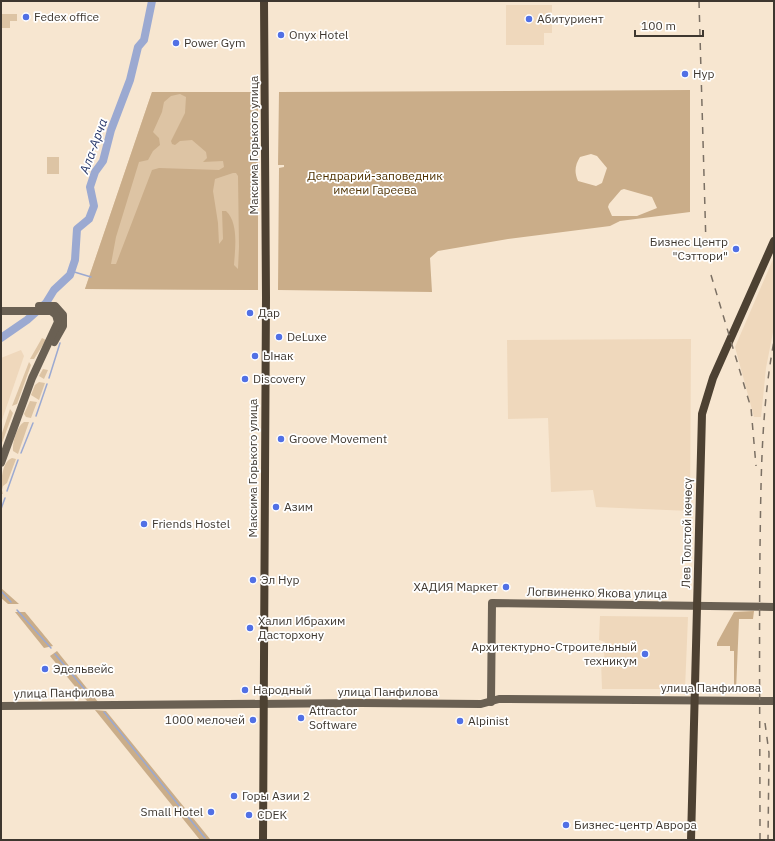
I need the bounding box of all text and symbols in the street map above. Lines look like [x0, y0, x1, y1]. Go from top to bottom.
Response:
place label: Fedex office [34, 9, 100, 24]
place label: Абитуриент [537, 11, 604, 26]
marker: Fedex office [21, 12, 31, 22]
scale bar [635, 12, 703, 38]
marker: Абитуриент [524, 14, 534, 24]
text: 100 m [641, 18, 676, 33]
place label: Onyx Hotel [289, 27, 348, 42]
marker: Onyx Hotel [276, 30, 286, 40]
place label: Power Gym [184, 35, 245, 50]
marker: Power Gym [171, 38, 181, 48]
place label: Нур [693, 66, 714, 81]
marker: Нур [680, 69, 690, 79]
street label: Максима Горького улица [246, 75, 261, 214]
water label: Ала-Арча [75, 116, 111, 177]
park label: Дендрарий-заповедник имени Гареева [307, 168, 443, 197]
place label: Бизнес Центр "Сэттори" [650, 234, 728, 263]
marker: Бизнес Центр "Сэттори" [731, 244, 741, 254]
place label: Дар [258, 305, 280, 320]
marker: Дар [245, 308, 255, 318]
place label: DeLuxe [287, 329, 327, 344]
marker: DeLuxe [274, 332, 284, 342]
place label: Ынак [263, 348, 294, 363]
marker: Ынак [250, 351, 260, 361]
place label: Discovery [253, 371, 305, 386]
marker: Discovery [240, 374, 250, 384]
street label: Максима Горького улица [245, 398, 260, 537]
place label: Groove Movement [289, 431, 387, 446]
marker: Groove Movement [276, 434, 286, 444]
street label: Лев Толстой көчөсү [678, 478, 695, 588]
place label: Азим [284, 499, 313, 514]
marker: Азим [271, 502, 281, 512]
place label: Friends Hostel [152, 516, 230, 531]
marker: Friends Hostel [139, 519, 149, 529]
place label: Эл Нур [261, 572, 300, 587]
marker: Эл Нур [248, 575, 258, 585]
place label: ХАДИЯ Маркет [413, 579, 498, 594]
marker: ХАДИЯ Маркет [501, 582, 511, 592]
street label: Логвиненко Якова улица [527, 584, 668, 601]
place label: Халил Ибрахим Дасторхону [258, 613, 345, 642]
marker: Халил Ибрахим Дасторхону [245, 623, 255, 633]
place label: Архитектурно-Строительный техникум [471, 639, 637, 668]
marker: Архитектурно-Строительный техникум [640, 649, 650, 659]
place label: Эдельвейс [53, 661, 114, 676]
marker: Эдельвейс [40, 664, 50, 674]
street label: улица Панфилова [661, 680, 762, 695]
place label: Народный [253, 682, 312, 697]
street label: улица Панфилова [14, 684, 115, 701]
street label: улица Панфилова [338, 684, 439, 699]
marker: Народный [240, 685, 250, 695]
place label: Attractor Software [309, 703, 358, 732]
place label: 1000 мелочей [165, 712, 245, 727]
marker: Attractor Software [296, 713, 306, 723]
place label: Alpinist [468, 713, 509, 728]
marker: 1000 мелочей [248, 715, 258, 725]
marker: Alpinist [455, 716, 465, 726]
place label: Горы Азии 2 [242, 788, 310, 803]
marker: Горы Азии 2 [229, 791, 239, 801]
place label: Small Hotel [141, 804, 203, 819]
marker: Small Hotel [206, 807, 216, 817]
place label: CDEK [257, 807, 288, 822]
marker: CDEK [244, 810, 254, 820]
place label: Бизнес-центр Аврора [574, 817, 697, 832]
marker: Бизнес-центр Аврора [561, 820, 571, 830]

